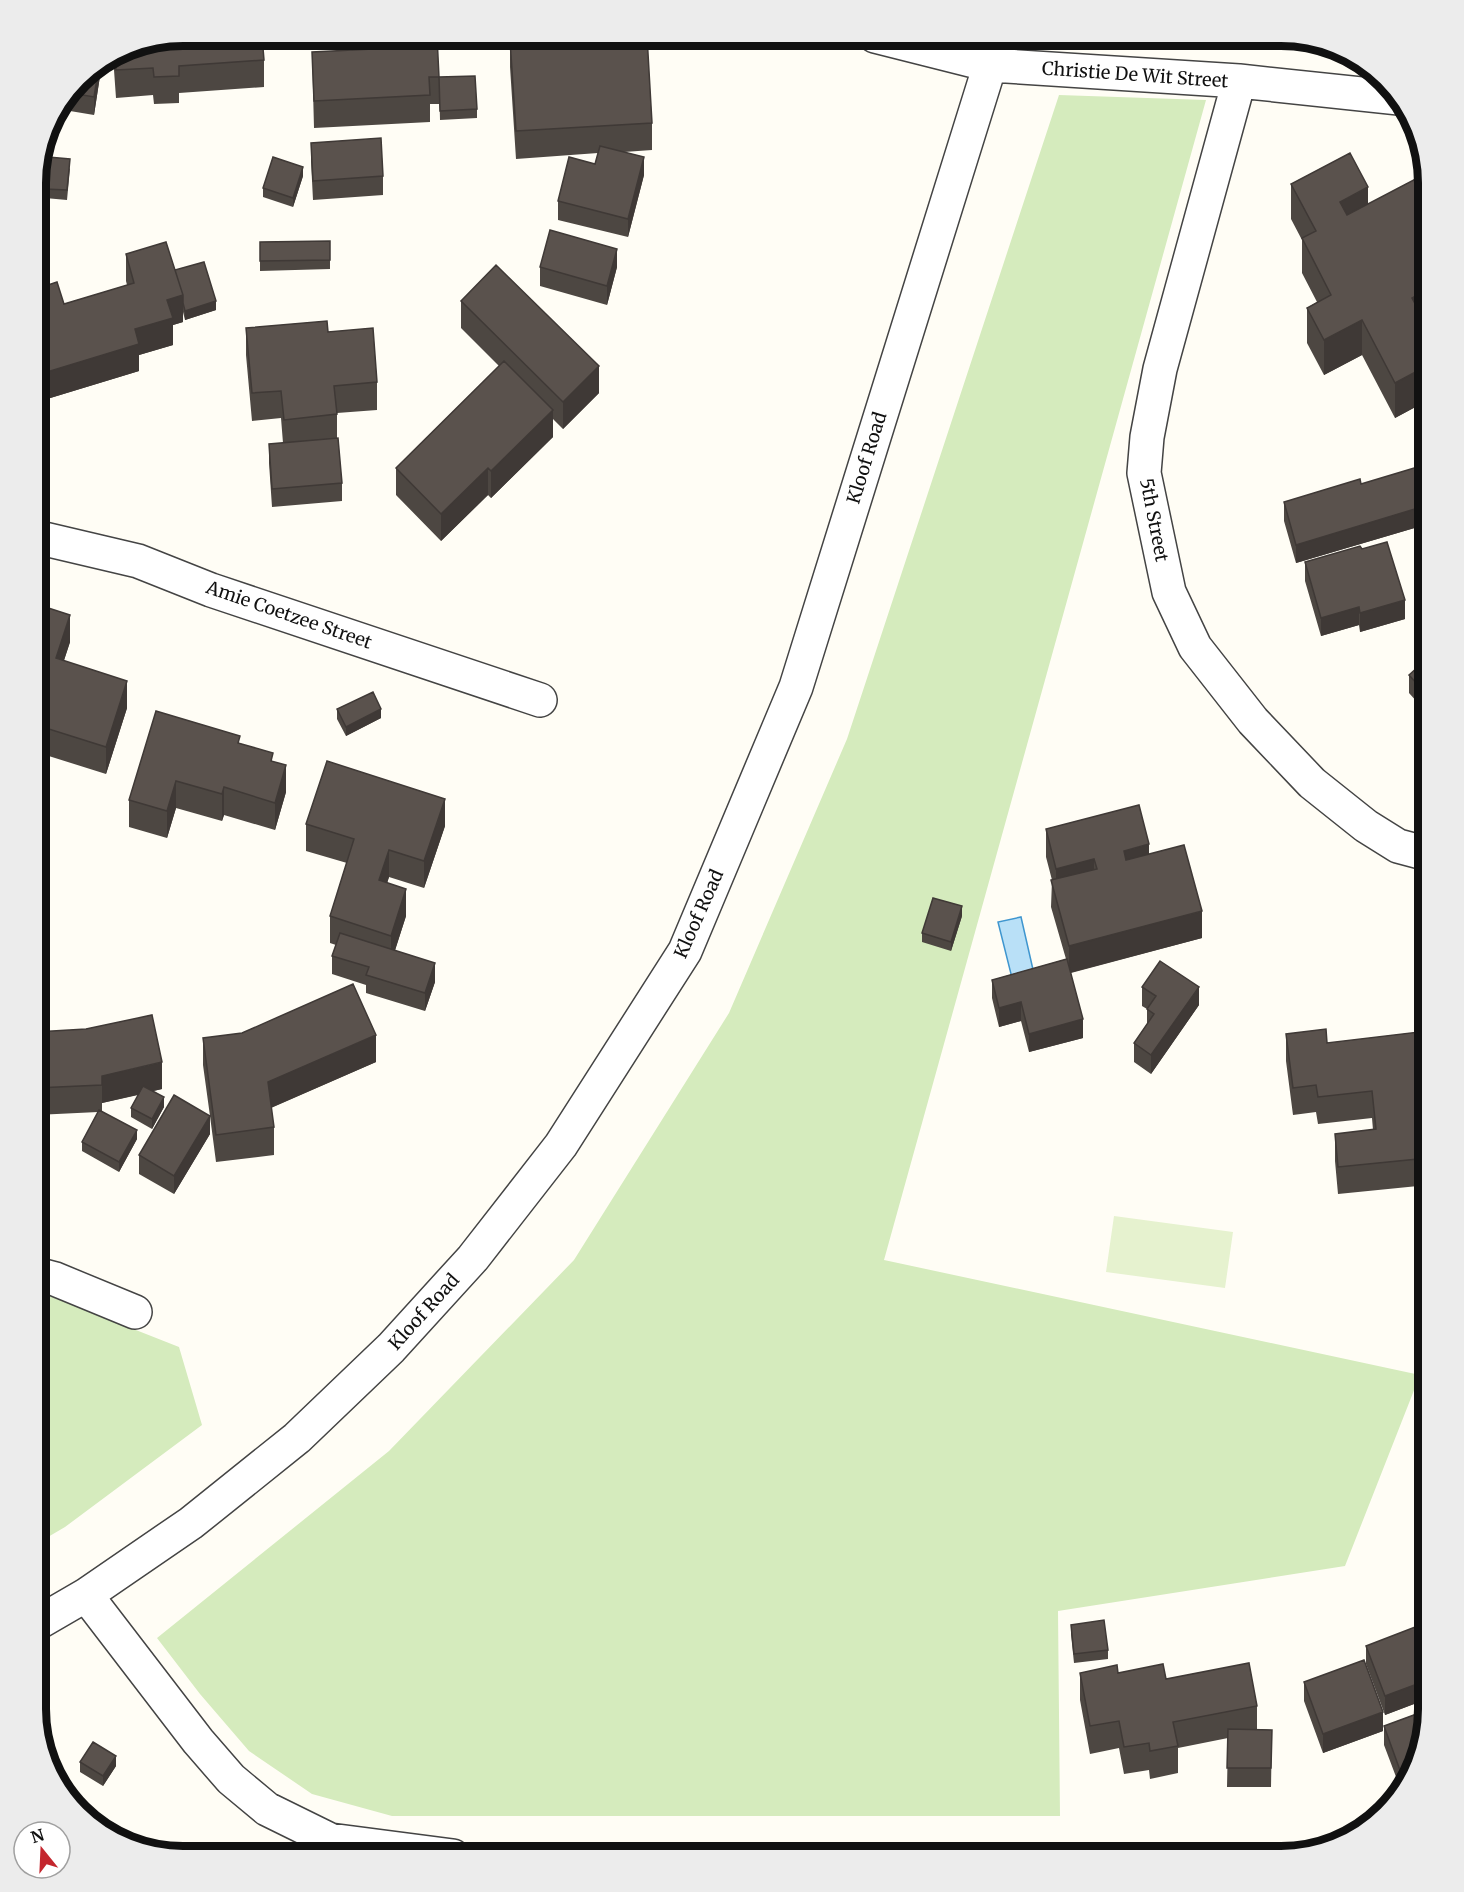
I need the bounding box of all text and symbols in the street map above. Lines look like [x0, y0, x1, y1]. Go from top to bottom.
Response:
street label: Christie De Wit Street [1041, 57, 1229, 92]
street label: Kloof Road [842, 409, 891, 507]
street label: 5th Street [1135, 476, 1174, 564]
street label: Amie Coetzee Street [202, 575, 375, 654]
street label: Kloof Road [669, 866, 728, 962]
street label: Kloof Road [383, 1269, 464, 1355]
north arrow [12, 1820, 72, 1880]
text: N [28, 1824, 47, 1847]

